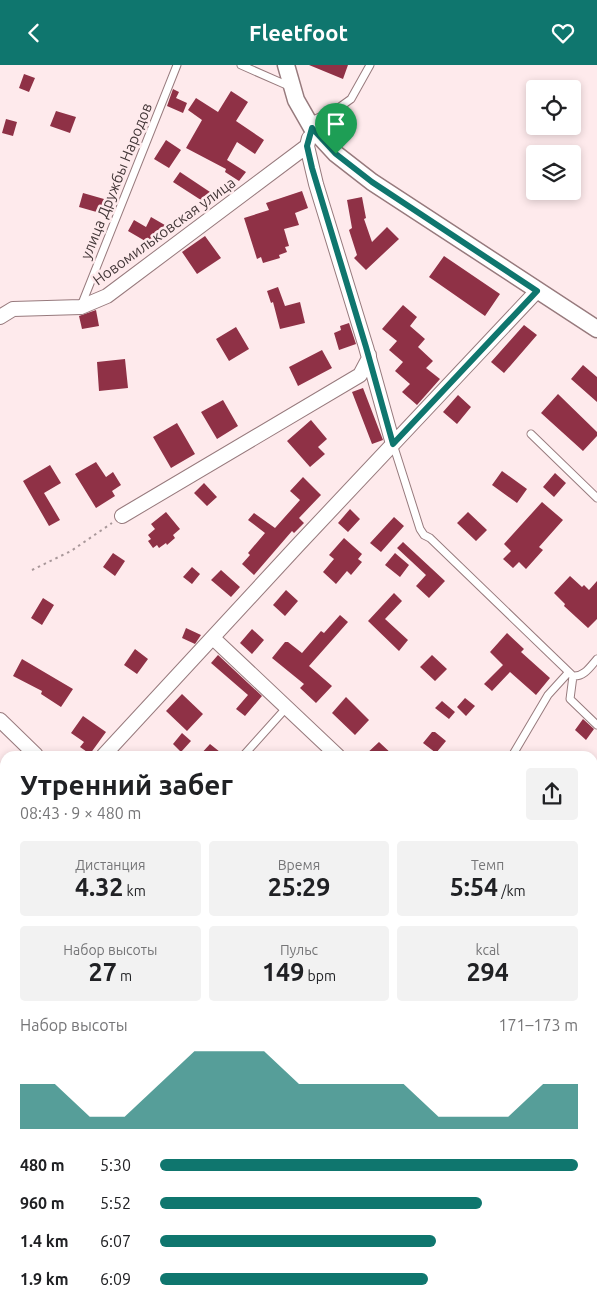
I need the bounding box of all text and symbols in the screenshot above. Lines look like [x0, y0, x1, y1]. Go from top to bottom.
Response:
icon: back [20, 19, 48, 47]
icon: heart [549, 19, 577, 47]
text: Fleetfoot [249, 20, 348, 45]
map controls [526, 80, 581, 200]
button: locate [526, 80, 581, 135]
street label: улица Дружбы Народов [77, 100, 155, 262]
pin [315, 103, 357, 154]
icon: arrive [322, 110, 350, 138]
button: layers [526, 145, 581, 200]
street label: Новомильковская улица [89, 174, 239, 288]
button: share [526, 768, 578, 820]
text: Утренний забег [20, 769, 233, 800]
text: 08:43 · 9 × 480 m [20, 804, 141, 822]
text: Дистанция [75, 857, 145, 873]
text: Время [278, 857, 320, 873]
text: Темп [471, 857, 504, 873]
text: 4.32 [75, 873, 123, 901]
text: 25:29 [268, 873, 330, 901]
text: 5:54 [450, 873, 498, 901]
text: km [123, 883, 146, 899]
text: /km [498, 883, 526, 899]
text: Набор высоты [63, 942, 157, 958]
text: Пульс [280, 942, 318, 958]
text: kcal [476, 942, 500, 958]
text: 27 [89, 958, 117, 986]
text: 149 [262, 958, 304, 986]
text: 294 [467, 958, 509, 986]
text: m [117, 968, 132, 984]
text: bpm [304, 968, 336, 984]
text: Набор высоты [20, 1016, 128, 1034]
text: 171–173 m [498, 1016, 578, 1034]
text: 480 m [20, 1156, 65, 1174]
text: 5:30 [100, 1156, 131, 1174]
text: 960 m [20, 1194, 65, 1212]
text: 5:52 [100, 1194, 131, 1212]
text: 1.4 km [20, 1232, 69, 1250]
text: 6:07 [100, 1232, 131, 1250]
text: 1.9 km [20, 1270, 69, 1288]
text: 6:09 [100, 1270, 131, 1288]

